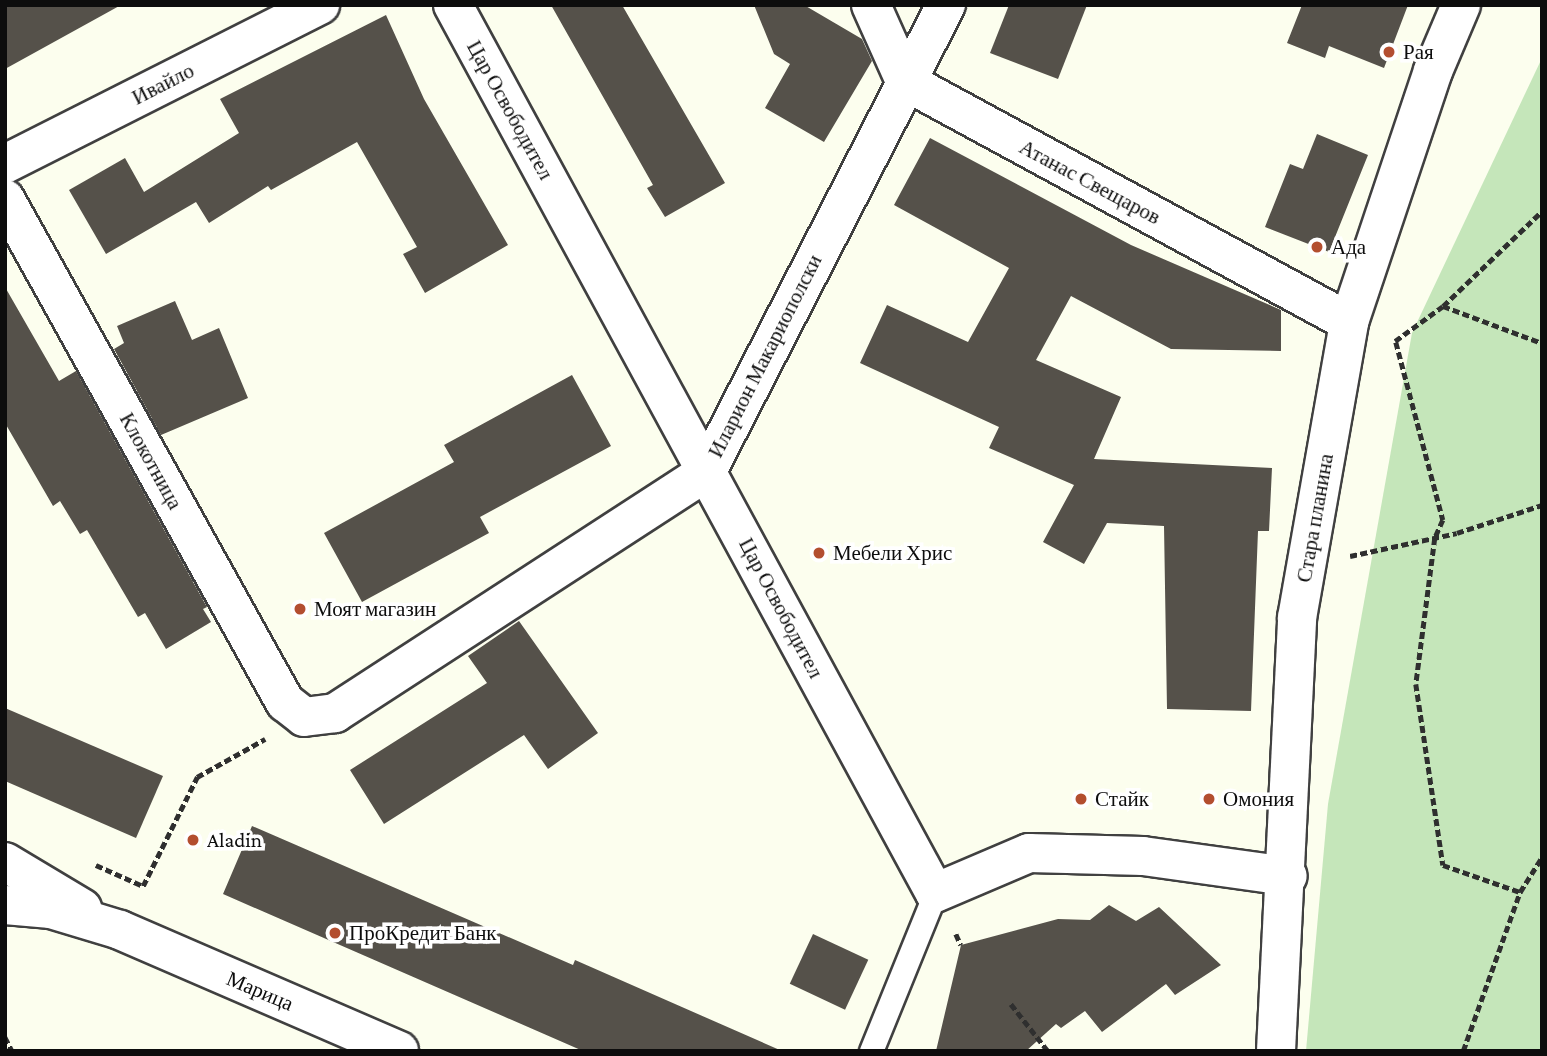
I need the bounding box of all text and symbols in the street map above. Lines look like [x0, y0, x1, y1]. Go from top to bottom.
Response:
street label: Цар Освободител [461, 36, 559, 184]
place label: Рая [1403, 39, 1434, 65]
marker: Рая [1381, 44, 1397, 60]
street label: Ивайло [128, 58, 198, 110]
street label: Атанас Свещаров [1015, 134, 1165, 230]
place label: Ада [1331, 234, 1366, 260]
marker: Ада [1309, 239, 1325, 255]
street label: Иларион Макариополски [703, 250, 827, 462]
street label: Клокотница [114, 408, 188, 514]
street label: Стара планина [1291, 452, 1339, 584]
street label: Цар Освободител [733, 534, 829, 682]
place label: Мебели Хрис [833, 540, 952, 566]
marker: Мебели Хрис [811, 545, 827, 561]
place label: Моят магазин [314, 596, 436, 622]
marker: Моят магазин [292, 601, 308, 617]
place label: Стайк [1095, 786, 1149, 812]
place label: Омония [1223, 786, 1294, 812]
marker: Стайк [1073, 791, 1089, 807]
marker: Омония [1201, 791, 1217, 807]
place label: Aladin [207, 827, 262, 853]
marker: Aladin [185, 832, 201, 848]
place label: ПроКредит Банк [349, 920, 497, 946]
marker: ПроКредит Банк [327, 925, 343, 941]
street label: Марица [223, 966, 297, 1016]

